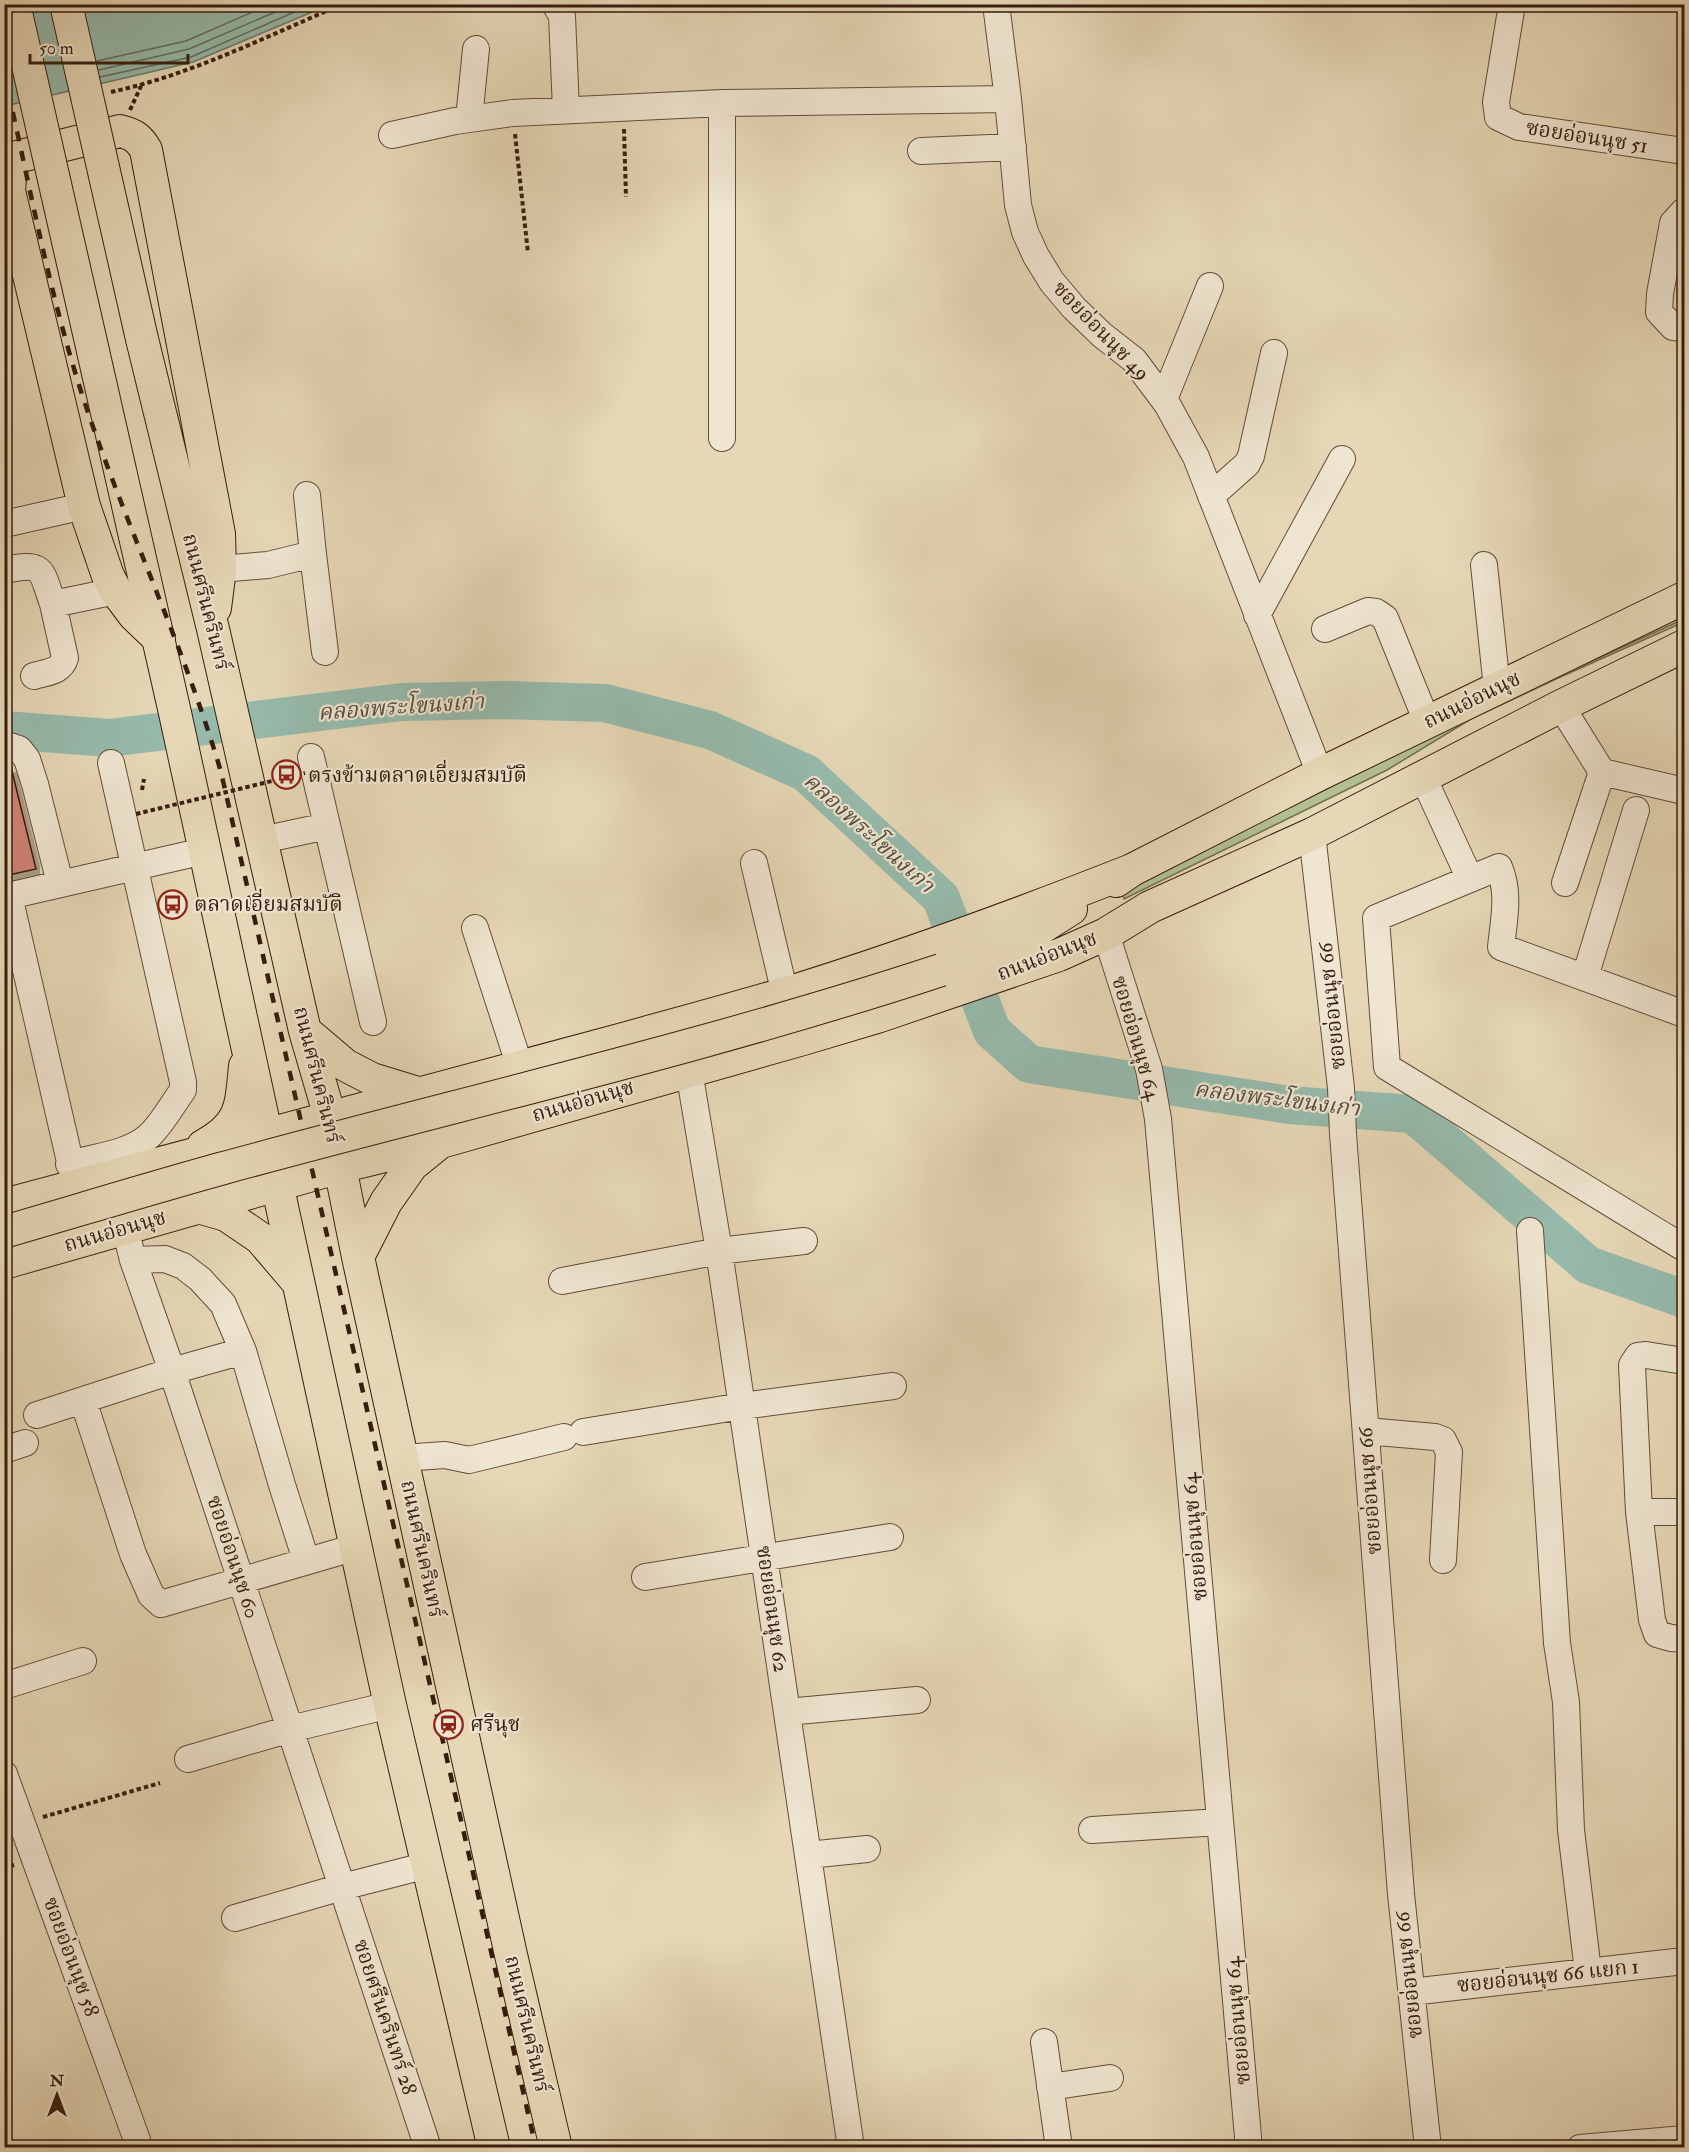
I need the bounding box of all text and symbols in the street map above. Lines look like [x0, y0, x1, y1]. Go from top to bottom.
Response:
scale bar [30, 27, 188, 65]
text: 50 m [39, 37, 74, 60]
street label: ซอยอ่อนนุช 51 [1524, 114, 1650, 160]
street label: ซอยอ่อนนุช 49 [1047, 275, 1155, 387]
street label: ถนนศรีนครินทร์ [176, 531, 236, 674]
street label: ถนนอ่อนนุช [1419, 665, 1525, 735]
water label: คลองพระโขนงเก่า [317, 685, 486, 727]
bus stop icon: ตรงข้ามตลาดเอี่ยมสมบัติ [271, 759, 303, 791]
place label: ตรงข้ามตลาดเอี่ยมสมบัติ [308, 759, 527, 789]
water label: คลองพระโขนงเก่า [798, 765, 942, 900]
bus stop icon: ตลาดเอี่ยมสมบัติ [157, 888, 189, 920]
place label: ตลาดเอี่ยมสมบัติ [194, 888, 343, 918]
street label: ถนนอ่อนนุช [993, 925, 1101, 987]
street label: ซอยอ่อนนุช 66 [1312, 940, 1352, 1071]
street label: ซอยอ่อนนุช 64 [1105, 973, 1167, 1105]
street label: ถนนศรีนครินทร์ [287, 1004, 347, 1147]
water label: คลองพระโขนงเก่า [1193, 1073, 1363, 1123]
street label: ถนนอ่อนนุช [529, 1074, 637, 1128]
street label: ถนนอ่อนนุช [61, 1204, 169, 1258]
street label: ซอยอ่อนนุช 66 [1352, 1425, 1388, 1556]
street label: ซอยอ่อนนุช 64 [1176, 1470, 1214, 1602]
street label: ถนนศรีนครินทร์ [394, 1478, 450, 1621]
street label: ซอยอ่อนนุช 60 [200, 1492, 266, 1622]
street label: ซอยอ่อนนุช 62 [750, 1544, 794, 1674]
station icon: ศรีนุช [433, 1708, 465, 1740]
place label: ศรีนุช [470, 1711, 520, 1738]
street label: ซอยอ่อนนุช 58 [37, 1893, 105, 2021]
street label: ซอยอ่อนนุช 66 [1389, 1909, 1429, 2040]
street label: ซอยศรีนครินทร์ 28 [347, 1936, 423, 2098]
street label: ถนนศรีนครินทร์ [498, 1953, 556, 2096]
street label: ซอยอ่อนนุช 66 แยก 1 [1456, 1953, 1640, 1999]
street label: ซอยอ่อนนุช 64 [1219, 1954, 1257, 2086]
north arrow [27, 2065, 87, 2125]
text: N [49, 2071, 65, 2091]

